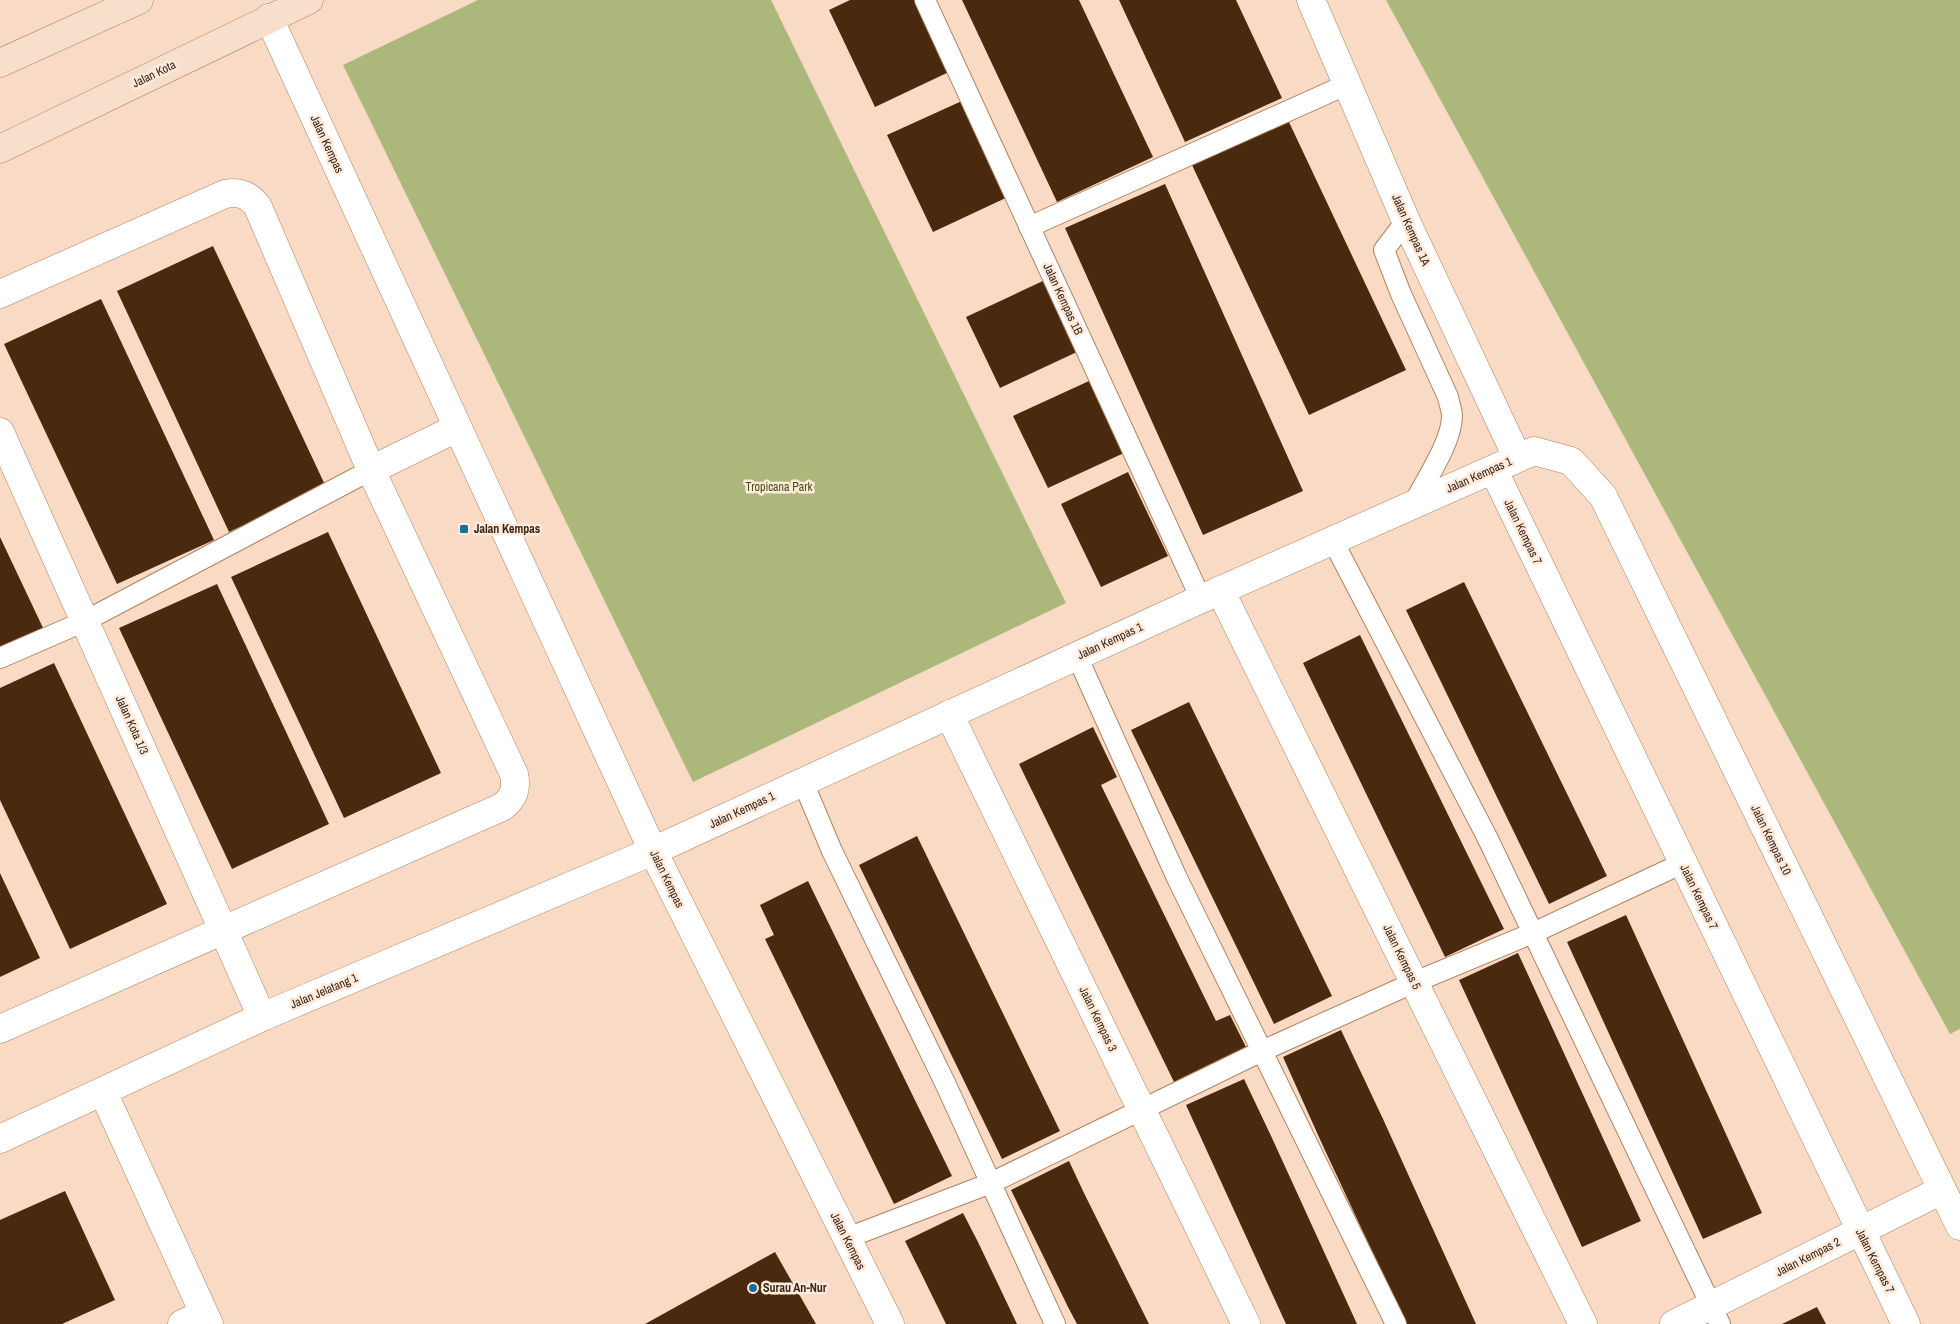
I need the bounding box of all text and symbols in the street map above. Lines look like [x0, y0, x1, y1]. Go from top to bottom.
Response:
street label: Jalan Kota [130, 56, 179, 91]
street label: Jalan Kempas [307, 112, 347, 176]
street label: Jalan Kempas 1A [1388, 192, 1434, 269]
street label: Jalan Kempas 1B [1039, 261, 1087, 338]
street label: Jalan Kempas 1 [1444, 453, 1515, 497]
park label: Tropicana Park [746, 479, 813, 495]
street label: Jalan Kempas 7 [1500, 497, 1546, 568]
place label: Jalan Kempas [474, 521, 541, 537]
marker: Jalan Kempas [458, 523, 470, 535]
street label: Jalan Kempas 1 [1075, 619, 1146, 663]
street label: Jalan Kota 1/3 [112, 693, 152, 757]
street label: Jalan Kempas 1 [707, 788, 778, 832]
street label: Jalan Kempas 10 [1747, 802, 1795, 878]
street label: Jalan Kempas [646, 847, 688, 911]
street label: Jalan Kempas 7 [1676, 862, 1722, 933]
street label: Jalan Kempas 5 [1379, 922, 1425, 993]
street label: Jalan Jelatang 1 [288, 969, 361, 1012]
street label: Jalan Kempas 3 [1075, 984, 1121, 1054]
street label: Jalan Kempas [827, 1210, 869, 1272]
street label: Jalan Kempas 7 [1852, 1226, 1898, 1297]
street label: Jalan Kempas 2 [1773, 1234, 1843, 1280]
place label: Surau An-Nur [763, 1280, 827, 1296]
marker: Surau An-Nur [747, 1282, 759, 1294]

